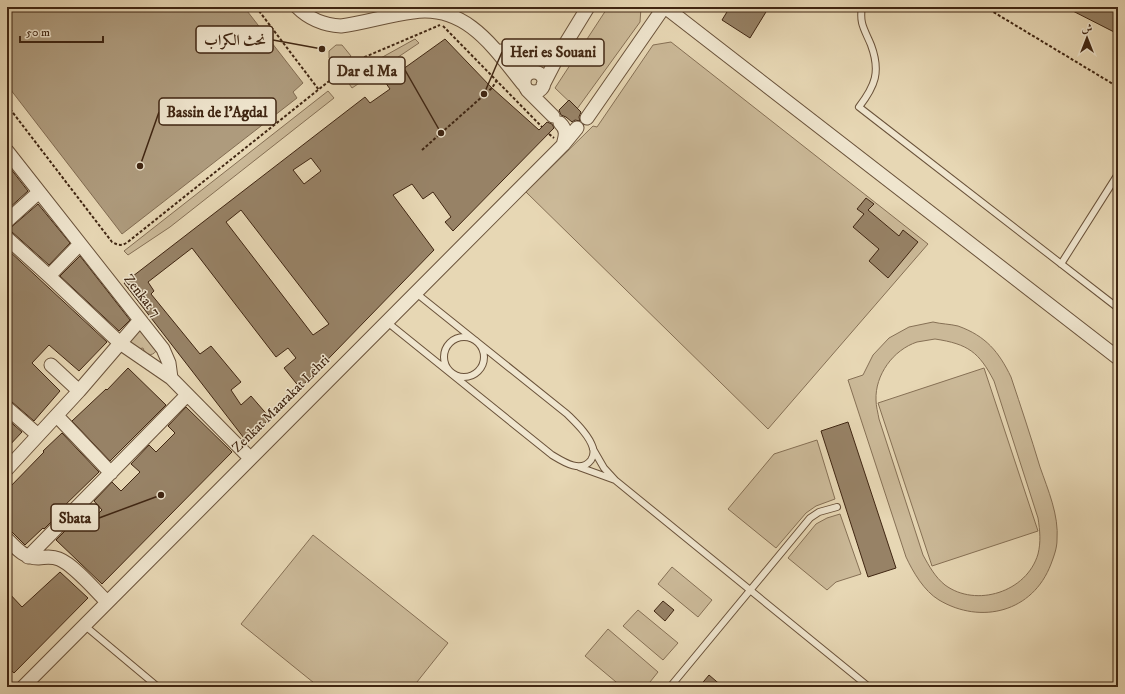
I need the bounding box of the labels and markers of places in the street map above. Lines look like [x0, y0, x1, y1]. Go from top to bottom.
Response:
callout: نحث الكراب [196, 26, 273, 53]
callout: Heri es Souani [502, 39, 604, 66]
callout: Dar el Ma [329, 57, 405, 84]
callout: Bassin de l'Agdal [159, 98, 276, 125]
callout: Sbata [51, 504, 99, 531]

